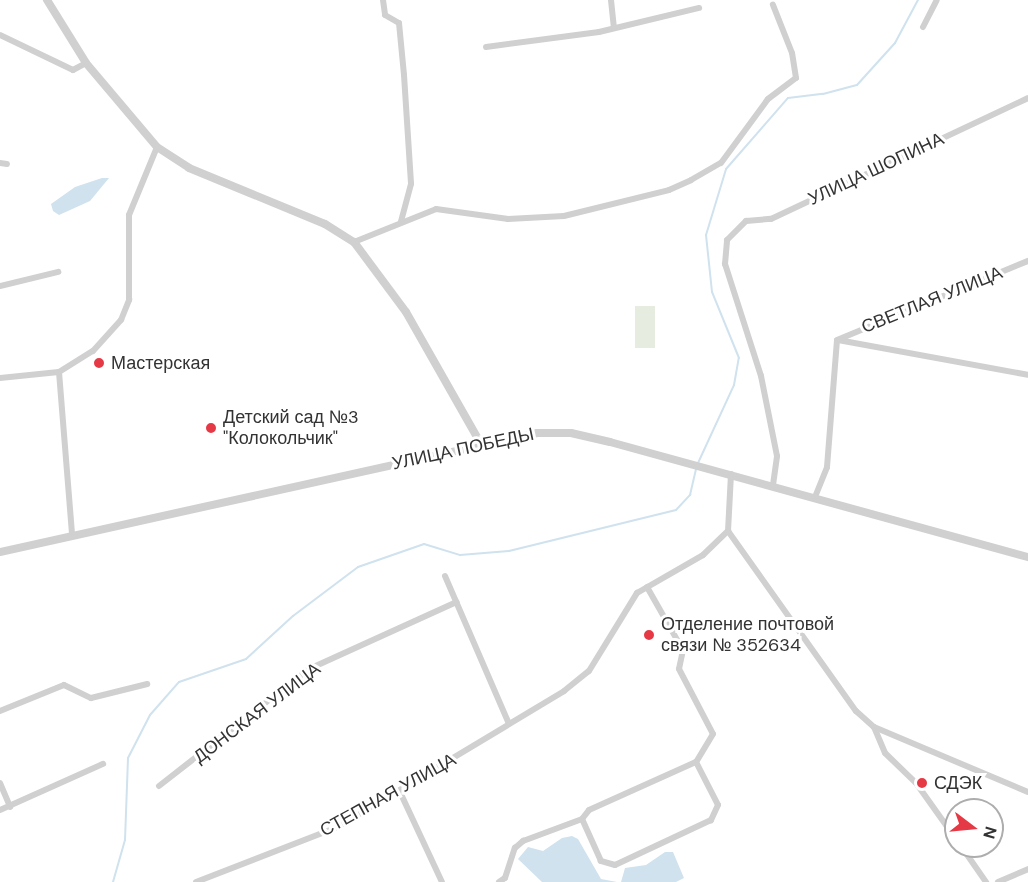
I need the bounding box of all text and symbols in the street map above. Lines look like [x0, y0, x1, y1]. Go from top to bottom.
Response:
street label: УЛИЦА ШОПИНА [805, 128, 947, 210]
street label: СВЕТЛАЯ УЛИЦА [858, 262, 1006, 338]
place label: Мастерская [111, 352, 210, 374]
marker: Мастерская [92, 356, 106, 370]
place label: Детский сад №3 "Колокольчик" [223, 407, 359, 450]
marker: Детский сад №3 "Колокольчик" [204, 421, 218, 435]
street label: УЛИЦА ПОБЕДЫ [390, 423, 536, 475]
place label: Отделение почтовой связи № 352634 [661, 614, 834, 656]
marker: Отделение почтовой связи № 352634 [642, 628, 656, 642]
street label: ДОНСКАЯ УЛИЦА [189, 658, 325, 768]
street label: СТЕПНАЯ УЛИЦА [316, 749, 460, 841]
place label: СДЭК [934, 772, 982, 794]
marker: СДЭК [915, 776, 929, 790]
north arrow [944, 798, 1004, 858]
text: N [978, 824, 1002, 841]

